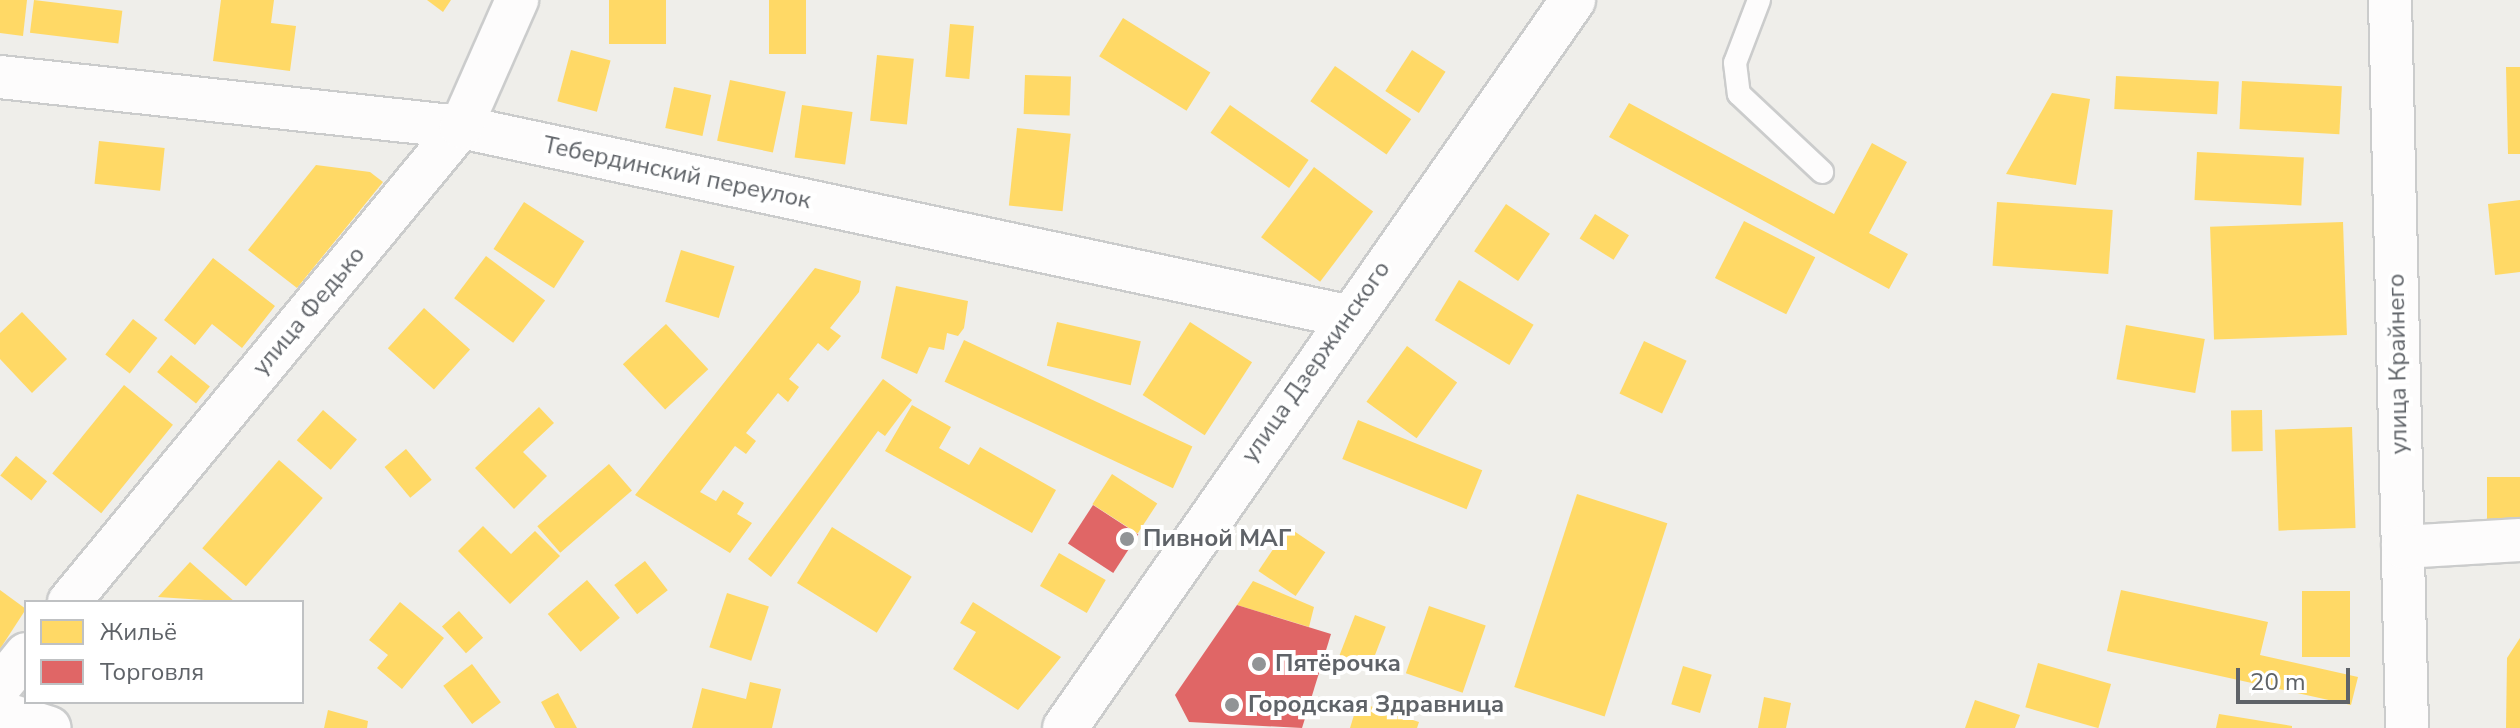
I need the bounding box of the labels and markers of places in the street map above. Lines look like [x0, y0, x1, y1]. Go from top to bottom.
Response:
place label: Пивной МАГ [1143, 525, 1291, 553]
marker: Пивной МАГ [1118, 530, 1136, 548]
place label: Пятёрочка [1275, 650, 1401, 678]
marker: Пятёрочка [1250, 655, 1268, 673]
place label: Городская Здравница [1248, 691, 1504, 719]
marker: Городская Здравница [1223, 696, 1241, 714]

